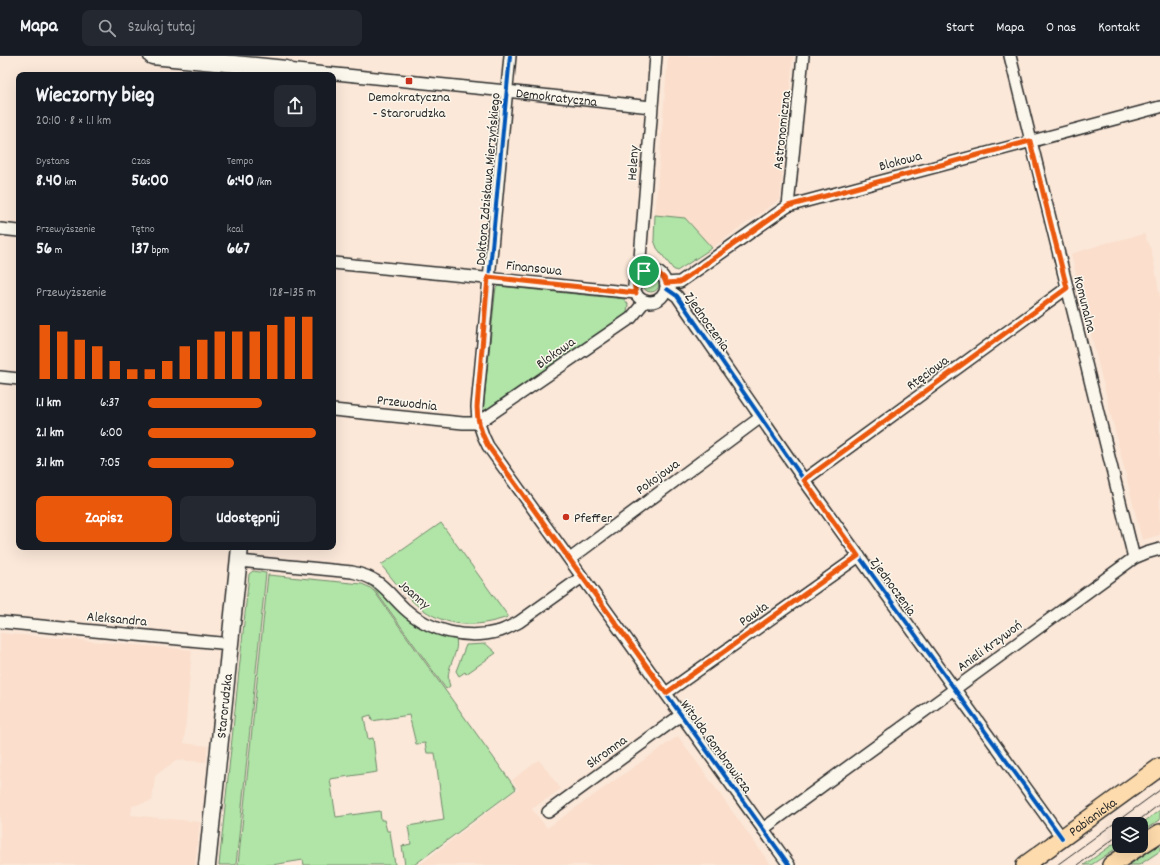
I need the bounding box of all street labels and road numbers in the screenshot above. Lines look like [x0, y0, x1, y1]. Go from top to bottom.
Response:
street label: Demokratyczna [515, 84, 598, 113]
street label: Astronomiczna [769, 89, 797, 171]
street label: Doktora Zdzisława Mierzyńskiego [471, 92, 507, 266]
street label: Heleny [623, 145, 645, 181]
street label: Blokowa [877, 146, 925, 177]
street label: Finansowa [505, 256, 563, 282]
street label: Komunalna [1067, 274, 1101, 335]
street label: Zjednoczenia [679, 289, 734, 356]
street label: Blokowa [532, 333, 580, 374]
street label: Rtęciowa [903, 351, 954, 396]
street label: Przewodnia [376, 391, 438, 417]
street label: Pokojowa [632, 455, 685, 500]
street label: Zjednoczenia [864, 554, 921, 621]
street label: Joanny [393, 576, 434, 615]
street label: Pawła [735, 597, 773, 632]
street label: Aleksandra [86, 607, 148, 633]
street label: Anieli Krzywoń [953, 616, 1027, 677]
street label: Starorudzka [212, 672, 239, 739]
street label: Witolda Gombrowicza [675, 696, 756, 798]
street label: Skromna [583, 731, 632, 774]
street label: Pabianicka [1065, 793, 1122, 842]

